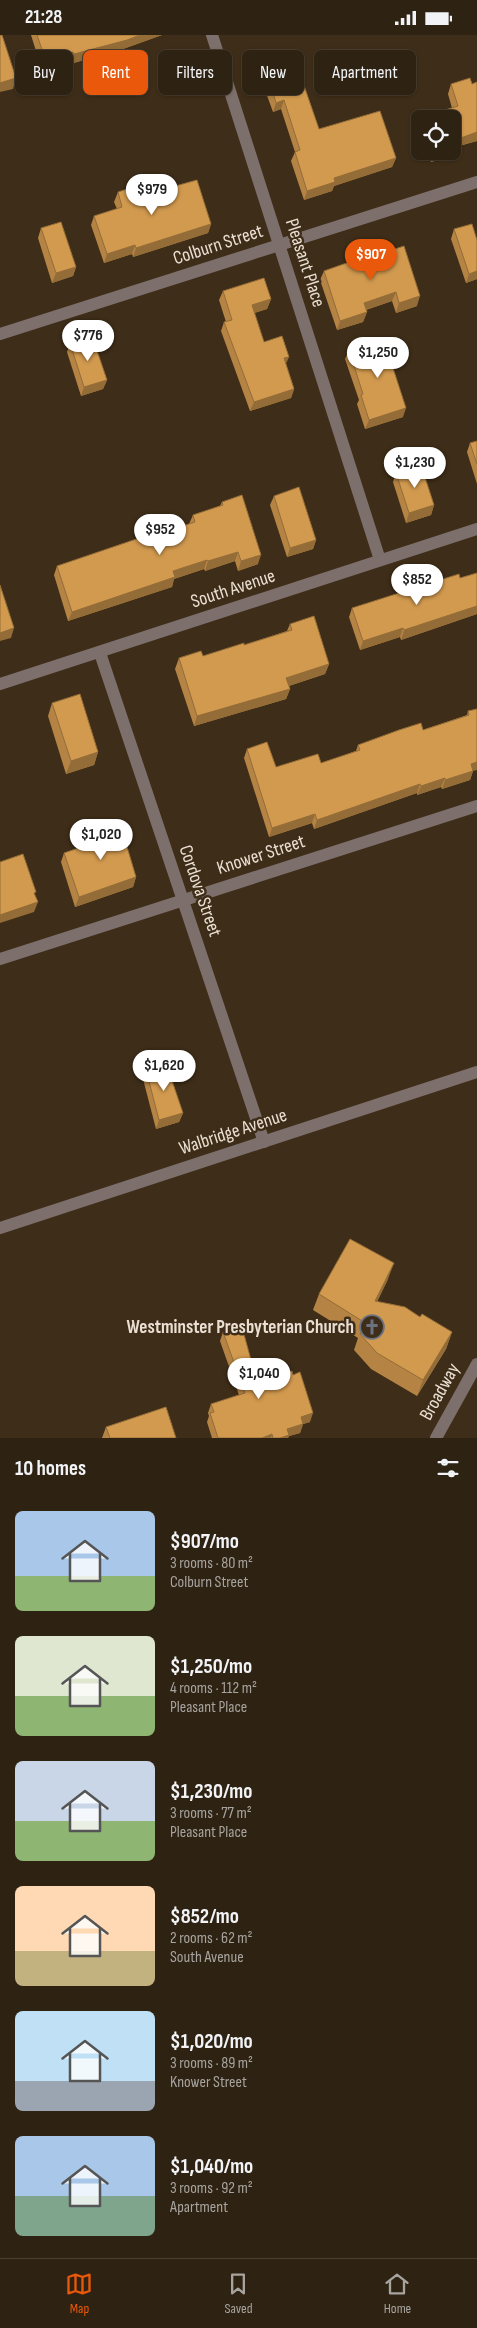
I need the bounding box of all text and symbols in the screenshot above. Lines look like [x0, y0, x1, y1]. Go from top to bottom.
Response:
text: 21:28 [25, 6, 62, 29]
chip: Buy [15, 50, 73, 95]
chip: Rent [83, 50, 148, 95]
chip: Filters [158, 50, 232, 95]
chip: New [242, 50, 304, 95]
chip: Apartment [314, 50, 416, 95]
map controls [411, 110, 461, 160]
button: locate [411, 110, 461, 160]
pin: $979 [122, 173, 182, 216]
text: $979 [137, 180, 167, 199]
street label: Pleasant Place [280, 216, 330, 310]
street label: Colburn Street [170, 220, 266, 270]
pin: $907 [341, 239, 401, 281]
text: $907 [356, 245, 386, 264]
pin: $776 [58, 319, 118, 362]
text: $776 [73, 326, 103, 345]
pin: $1,250 [337, 337, 419, 379]
text: $1,250 [358, 343, 398, 362]
pin: $1,230 [374, 447, 456, 489]
text: $1,230 [395, 453, 435, 472]
pin: $952 [130, 513, 190, 556]
text: $952 [145, 520, 175, 539]
pin: $852 [387, 563, 447, 606]
street label: South Avenue [188, 565, 278, 613]
text: $852 [402, 570, 432, 589]
pin: $1,020 [60, 819, 142, 861]
text: $1,020 [81, 825, 121, 844]
street label: Knower Street [214, 830, 308, 880]
street label: Cordova Street [174, 842, 226, 940]
pin: $1,620 [123, 1049, 205, 1092]
text: $1,620 [144, 1056, 184, 1075]
street label: Walbridge Avenue [176, 1104, 290, 1160]
church icon: Westminster Presbyterian Church [359, 1314, 385, 1340]
place label: Westminster Presbyterian Church [126, 1316, 354, 1339]
pin: $1,040 [218, 1357, 300, 1400]
street label: Broadway [415, 1359, 465, 1425]
text: $1,040 [238, 1364, 280, 1383]
icon: filters [434, 1454, 462, 1482]
text: 10 homes [15, 1456, 86, 1481]
text: $907/mo [170, 1529, 239, 1554]
icon: home [55, 1531, 115, 1591]
text: 3 rooms · 80 m² [170, 1554, 253, 1573]
text: Colburn Street [170, 1573, 248, 1592]
text: $1,250/mo [170, 1654, 252, 1679]
icon: home [55, 1656, 115, 1716]
text: 4 rooms · 112 m² [170, 1679, 257, 1698]
text: Pleasant Place [170, 1698, 247, 1717]
text: $1,230/mo [170, 1779, 252, 1804]
icon: home [55, 1781, 115, 1841]
text: 3 rooms · 77 m² [170, 1804, 252, 1823]
text: Pleasant Place [170, 1823, 247, 1842]
text: $852/mo [170, 1904, 239, 1929]
icon: home [55, 1906, 115, 1966]
text: 2 rooms · 62 m² [170, 1929, 253, 1948]
text: South Avenue [170, 1948, 244, 1967]
text: $1,020/mo [170, 2029, 253, 2054]
icon: home [55, 2031, 115, 2091]
text: 3 rooms · 89 m² [170, 2054, 253, 2073]
text: Knower Street [170, 2073, 247, 2092]
text: $1,040/mo [170, 2154, 253, 2179]
icon: home [55, 2156, 115, 2216]
text: 3 rooms · 92 m² [170, 2179, 253, 2198]
text: Apartment [170, 2198, 228, 2217]
tab: Map [65, 2270, 93, 2317]
tab: Saved [224, 2270, 253, 2317]
tab: Home [383, 2270, 411, 2317]

